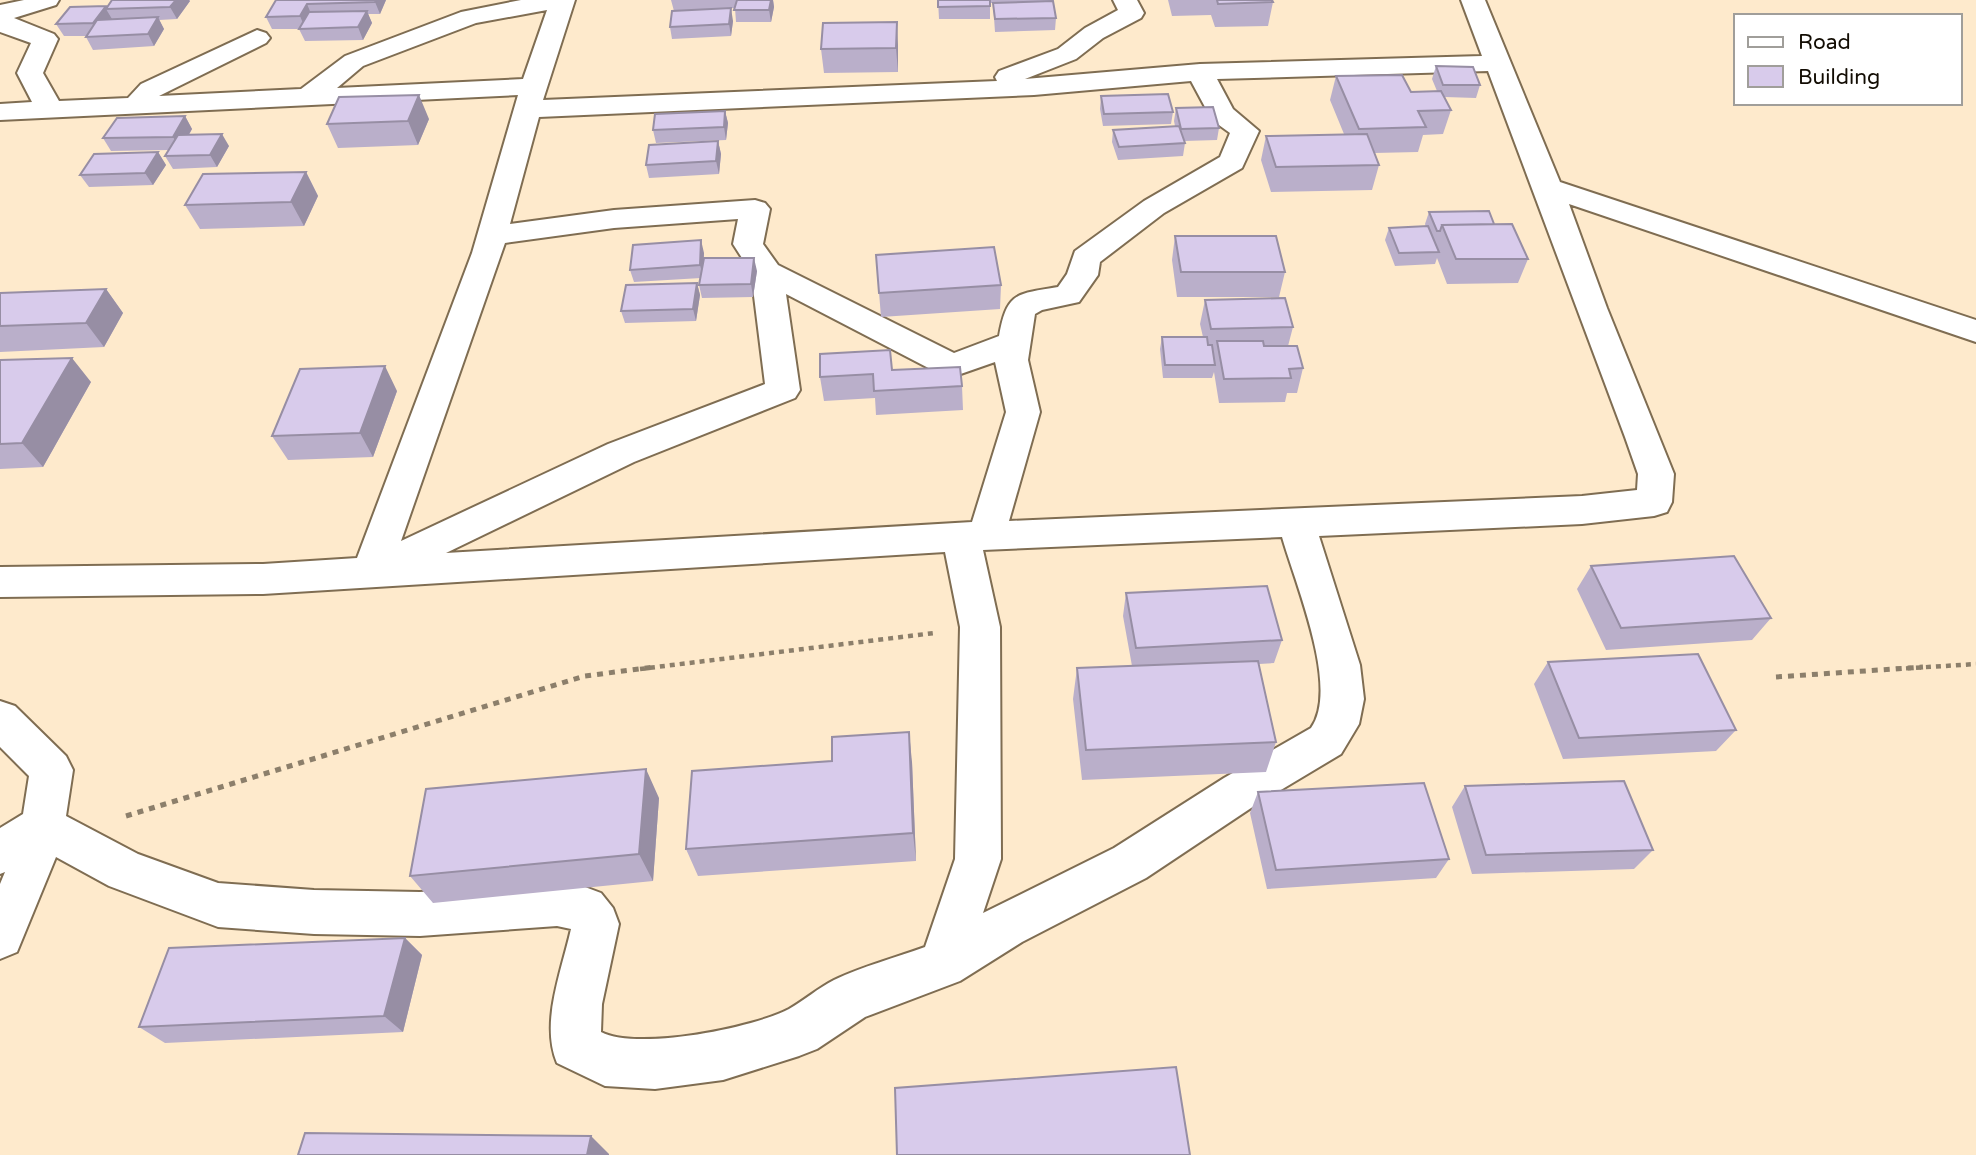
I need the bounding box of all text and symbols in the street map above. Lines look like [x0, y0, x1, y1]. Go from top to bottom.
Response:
legend [1734, 14, 1962, 105]
text: Road [1798, 30, 1851, 55]
text: Building [1798, 65, 1880, 90]

